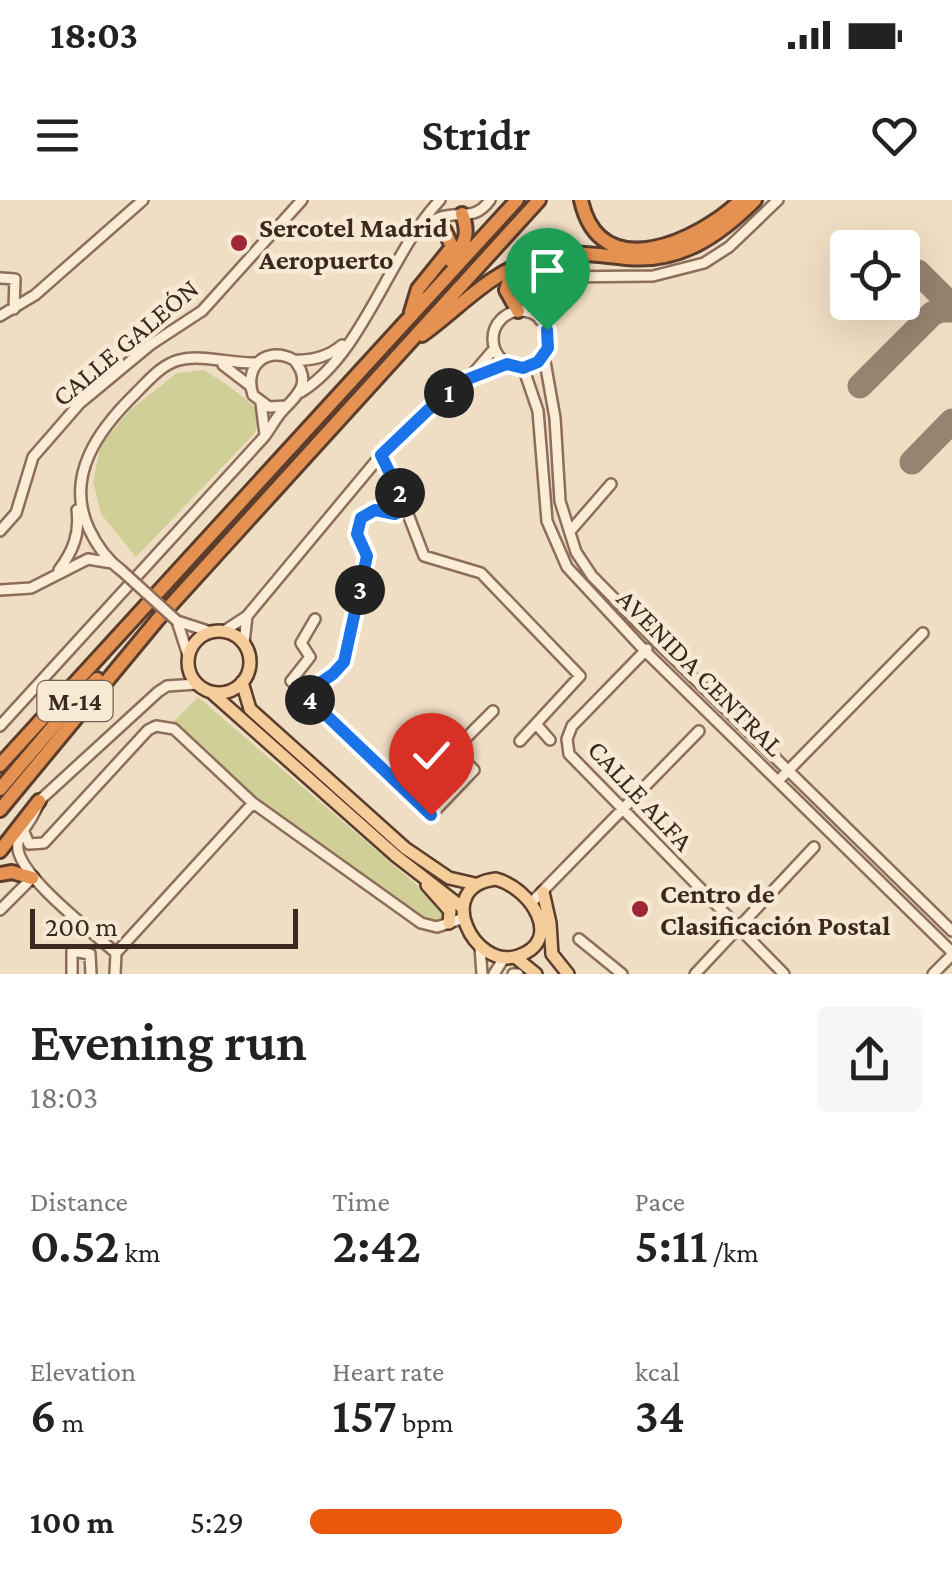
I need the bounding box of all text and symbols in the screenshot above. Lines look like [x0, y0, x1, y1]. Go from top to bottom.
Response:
text: 18:03 [50, 14, 138, 56]
icon: menu [30, 108, 85, 163]
icon: heart [867, 108, 922, 163]
text: Stridr [422, 110, 530, 160]
place label: Sercotel Madrid Aeropuerto [258, 212, 448, 275]
pin [505, 228, 590, 331]
map controls [830, 230, 920, 320]
button: locate [830, 230, 920, 320]
marker: Sercotel Madrid Aeropuerto [228, 232, 250, 254]
icon: arrive [520, 243, 575, 298]
street label: CALLE GALEÓN [46, 273, 204, 412]
pin: 1 [424, 368, 474, 418]
text: 1 [444, 377, 454, 408]
pin: 2 [375, 468, 425, 518]
text: 2 [393, 477, 407, 508]
pin: 3 [335, 565, 385, 615]
text: 3 [353, 574, 367, 605]
street label: AVENIDA CENTRAL [611, 582, 791, 762]
pin: 4 [285, 675, 335, 725]
road number: M-14 [38, 681, 112, 721]
text: 4 [302, 684, 318, 715]
pin [389, 713, 474, 816]
icon: check [404, 728, 459, 783]
street label: CALLE ALFA [582, 734, 700, 857]
place label: Centro de Clasificación Postal [660, 878, 890, 941]
marker: Centro de Clasificación Postal [629, 898, 651, 920]
scale bar [30, 904, 298, 948]
text: 200 m [45, 911, 118, 942]
button: share [817, 1007, 922, 1112]
text: Evening run [30, 1011, 307, 1072]
text: 18:03 [30, 1079, 98, 1115]
text: Distance [30, 1186, 128, 1217]
text: Time [332, 1186, 390, 1217]
text: Pace [635, 1186, 685, 1217]
text: 0.52 [30, 1217, 119, 1273]
text: 2:42 [332, 1217, 421, 1273]
text: 5:11 [635, 1217, 708, 1273]
text: km [119, 1237, 160, 1268]
text: /km [708, 1237, 759, 1268]
text: Elevation [30, 1356, 136, 1387]
text: Heart rate [332, 1356, 444, 1387]
text: kcal [635, 1356, 680, 1387]
text: 6 [30, 1387, 57, 1443]
text: 157 [332, 1387, 397, 1443]
text: 34 [635, 1387, 685, 1443]
text: m [57, 1407, 84, 1438]
text: bpm [397, 1407, 454, 1438]
text: 100 m [30, 1504, 114, 1540]
text: 5:29 [190, 1504, 244, 1540]

